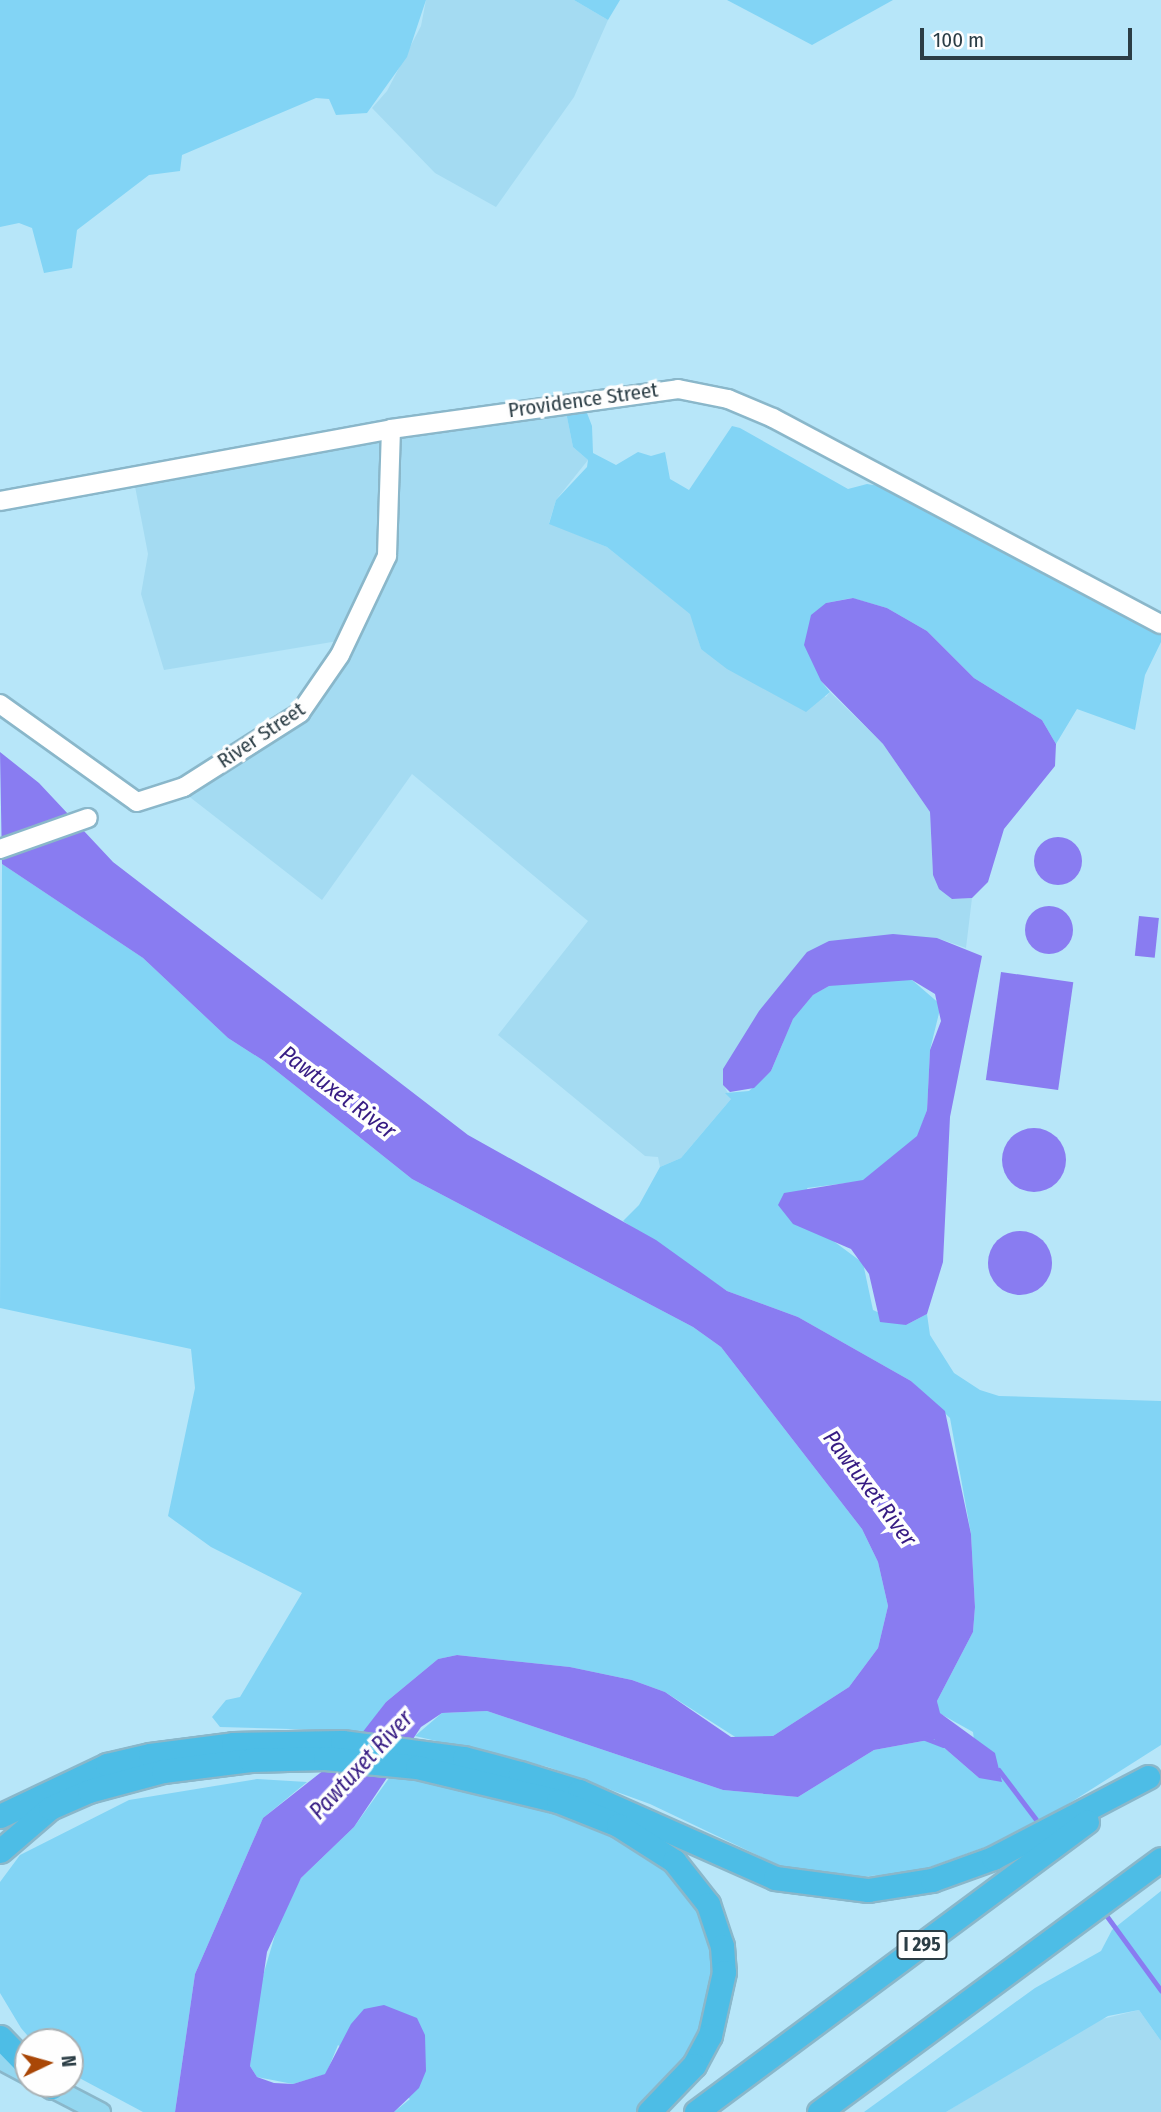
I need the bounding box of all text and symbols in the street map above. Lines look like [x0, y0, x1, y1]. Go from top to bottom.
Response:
scale bar [923, 14, 1135, 58]
text: 100 m [933, 27, 984, 53]
street label: Providence Street [506, 377, 660, 423]
street label: River Street [212, 697, 310, 773]
water label: Pawtuxet River [275, 1039, 401, 1145]
water label: Pawtuxet River [817, 1425, 923, 1551]
water label: Pawtuxet River [304, 1705, 418, 1825]
road number: I 295 [896, 1929, 948, 1960]
north arrow [14, 2028, 84, 2098]
text: N [56, 2055, 80, 2068]

